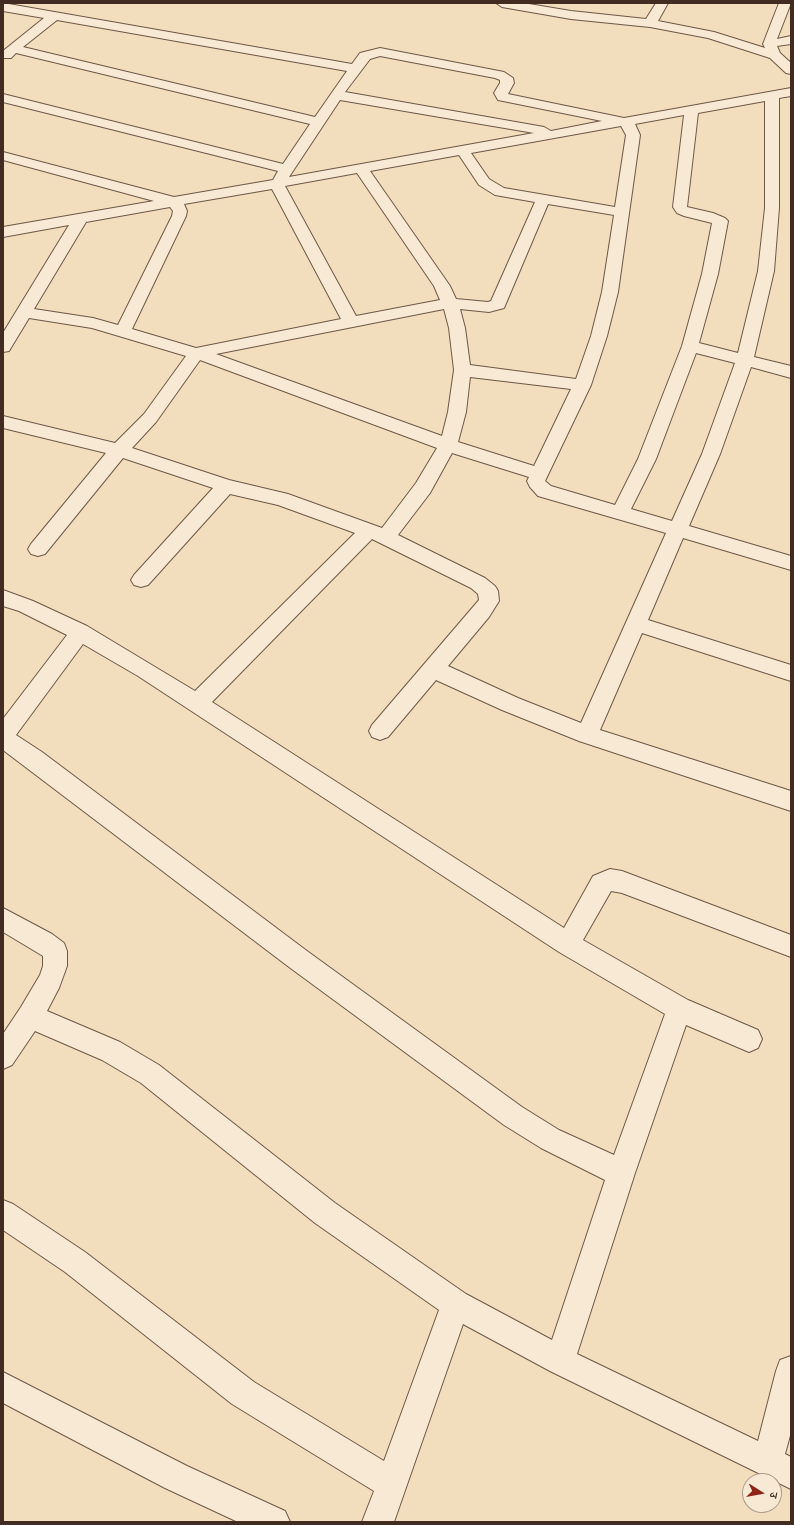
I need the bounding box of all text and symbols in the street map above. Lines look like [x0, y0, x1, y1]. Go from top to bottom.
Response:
north arrow [742, 1473, 782, 1513]
text: उ [766, 1491, 780, 1499]

